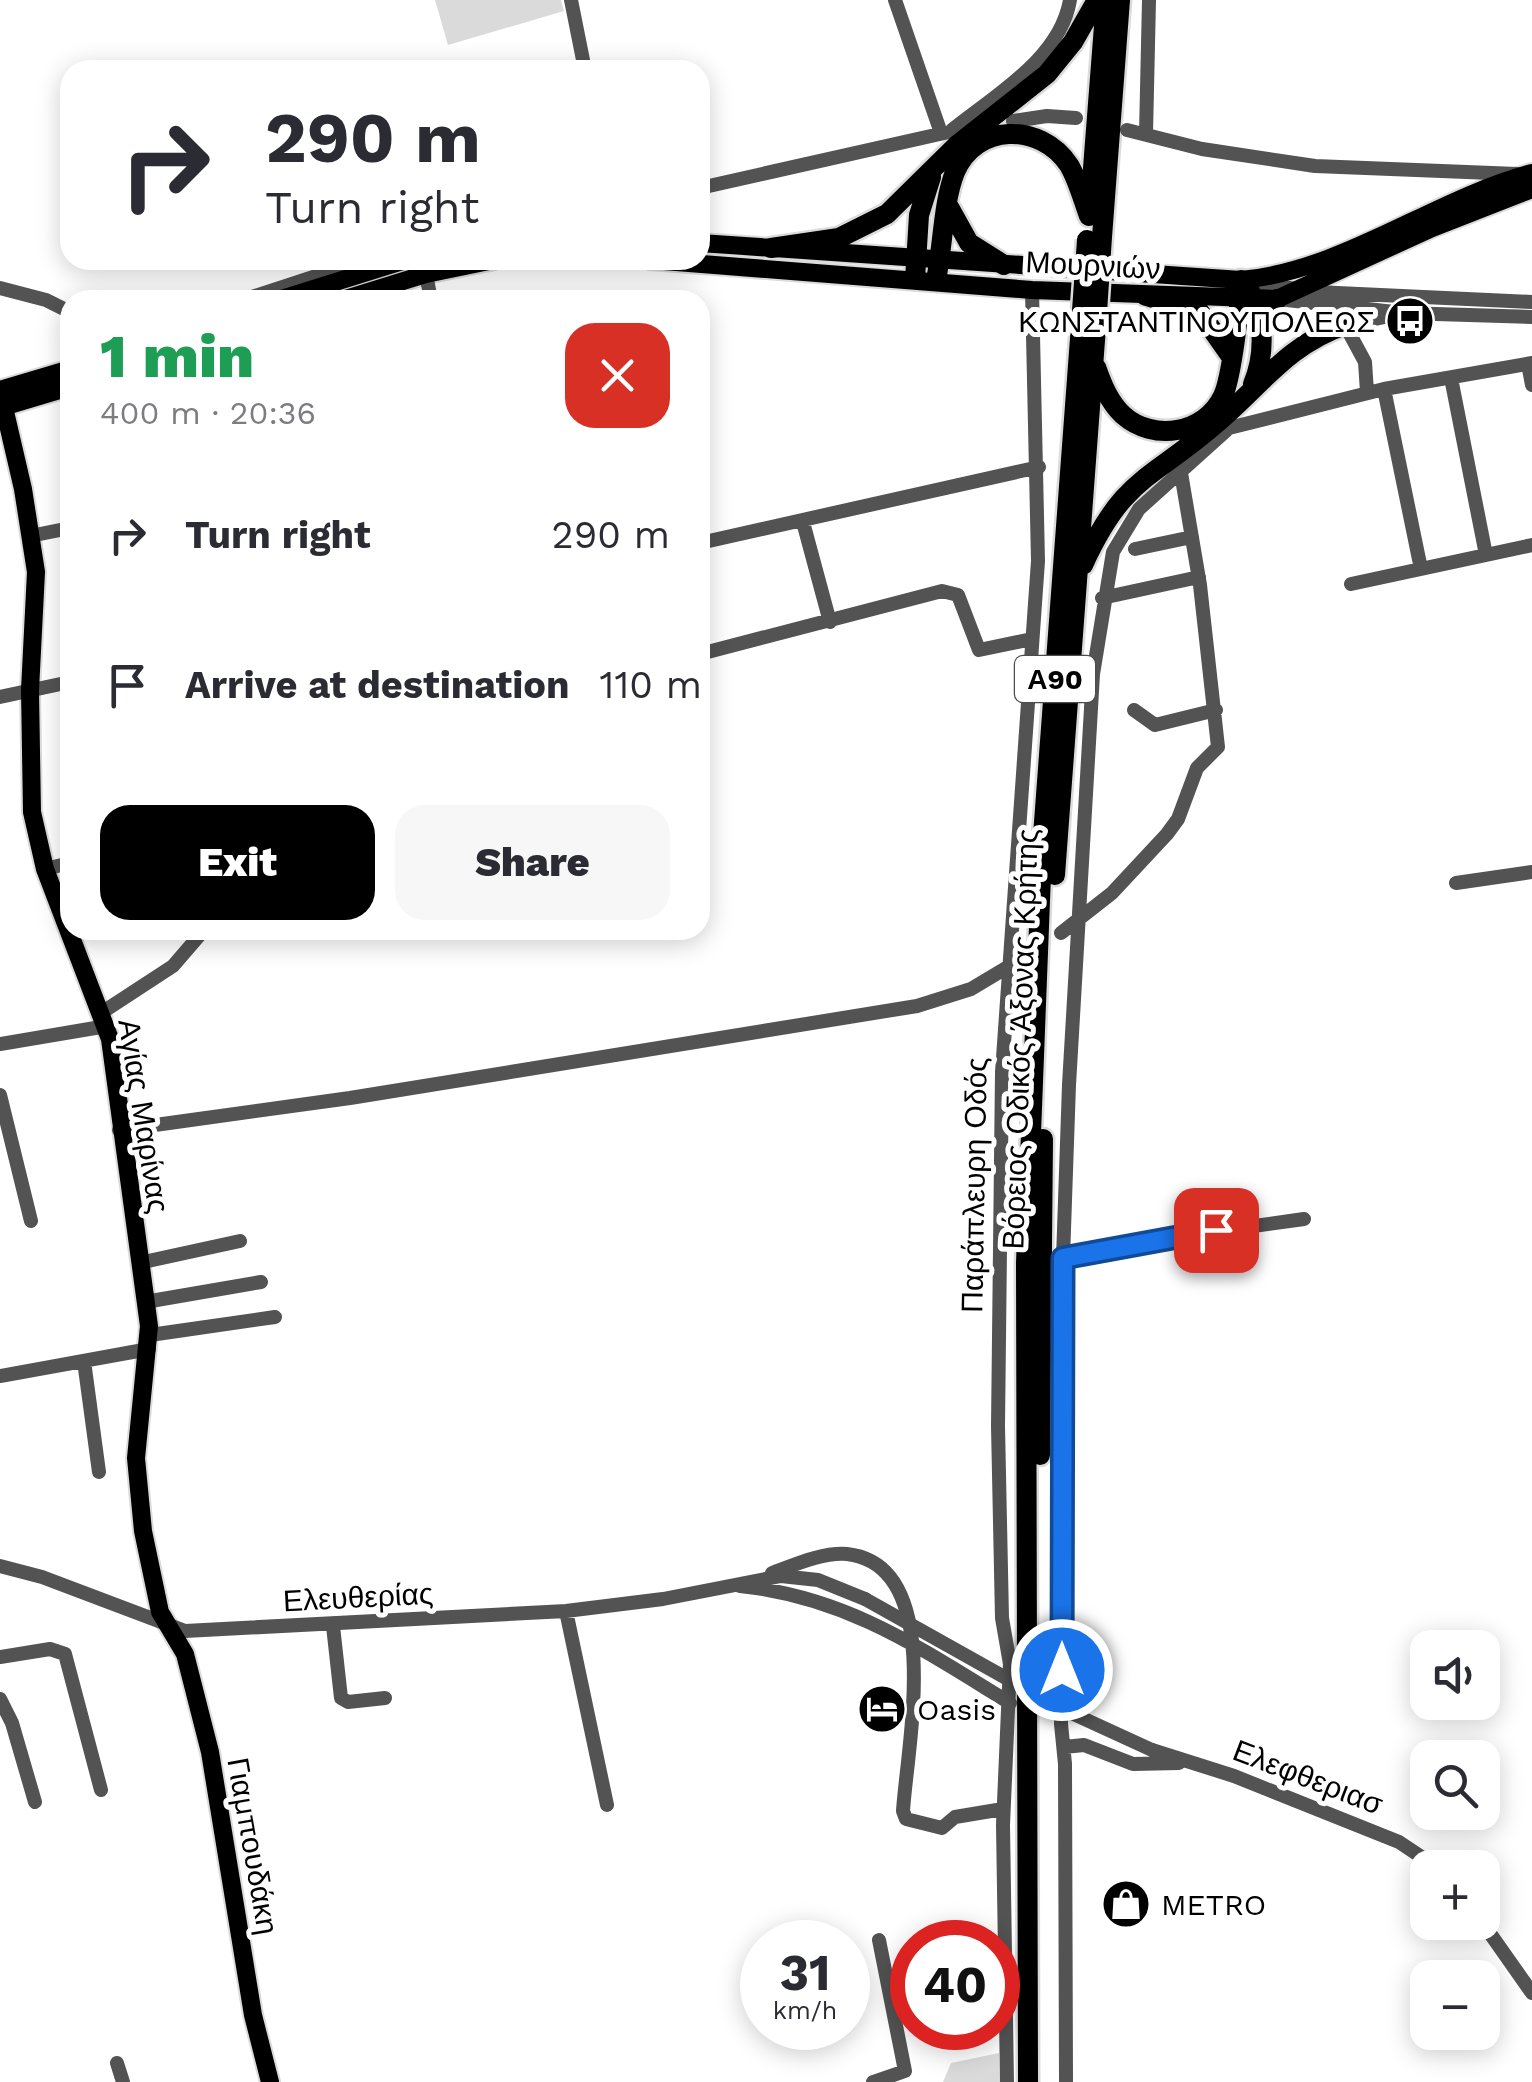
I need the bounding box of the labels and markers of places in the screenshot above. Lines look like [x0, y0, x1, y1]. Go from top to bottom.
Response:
bus stop icon: ΚΩΝΣΤΑΝΤΙΝΟΥΠΟΛΕΩΣ [1384, 295, 1436, 347]
place label: ΚΩΝΣΤΑΝΤΙΝΟΥΠΟΛΕΩΣ [1018, 304, 1375, 339]
pin [1174, 1188, 1259, 1273]
hotel icon: Oasis [856, 1683, 908, 1735]
place label: Oasis [917, 1692, 996, 1727]
shop icon: METRO [1100, 1878, 1152, 1930]
place label: METRO [1161, 1887, 1266, 1922]

